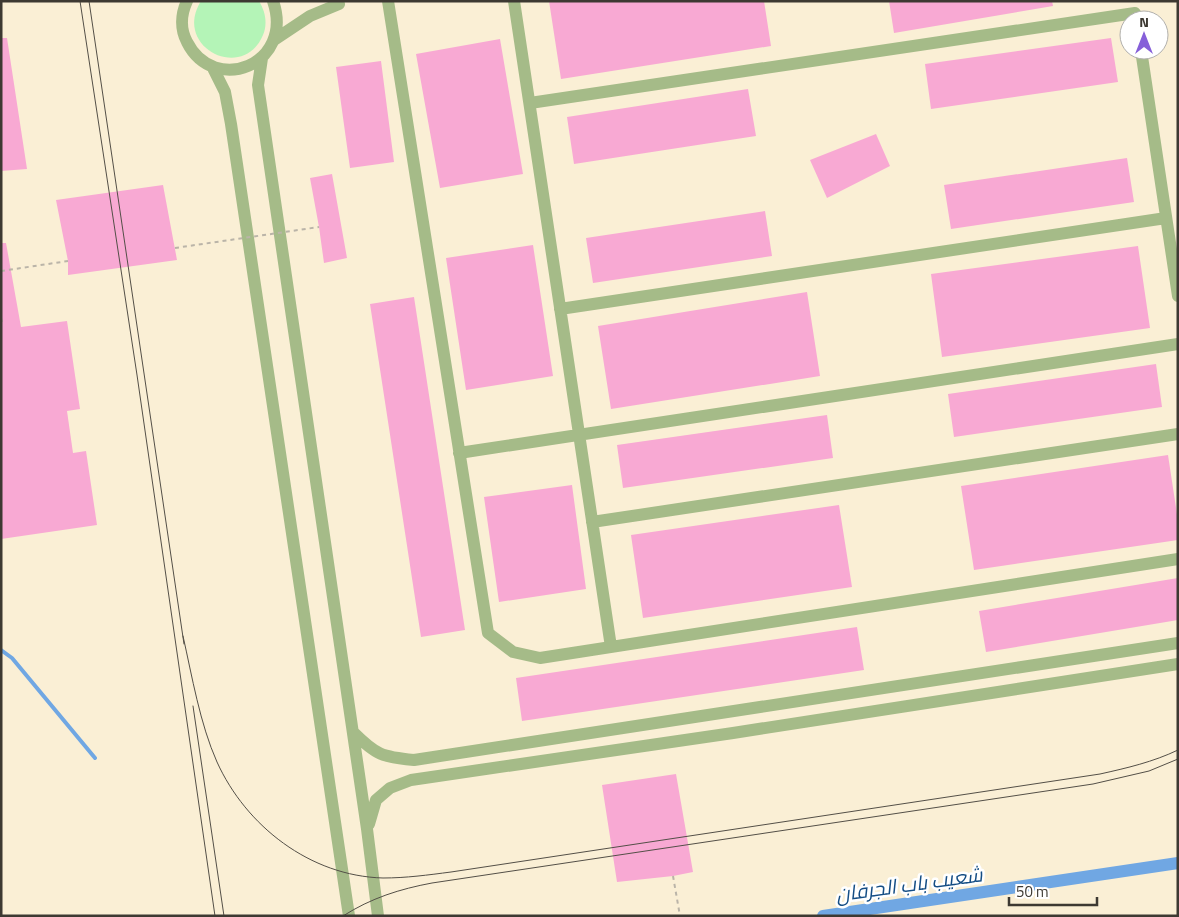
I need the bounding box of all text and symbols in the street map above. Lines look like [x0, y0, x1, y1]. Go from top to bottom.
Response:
north arrow [1119, 10, 1169, 60]
text: N [1139, 11, 1149, 32]
water label: شعيب باب الجرفان [834, 858, 985, 910]
scale bar [1009, 874, 1096, 906]
text: 50 m [1016, 880, 1049, 903]

